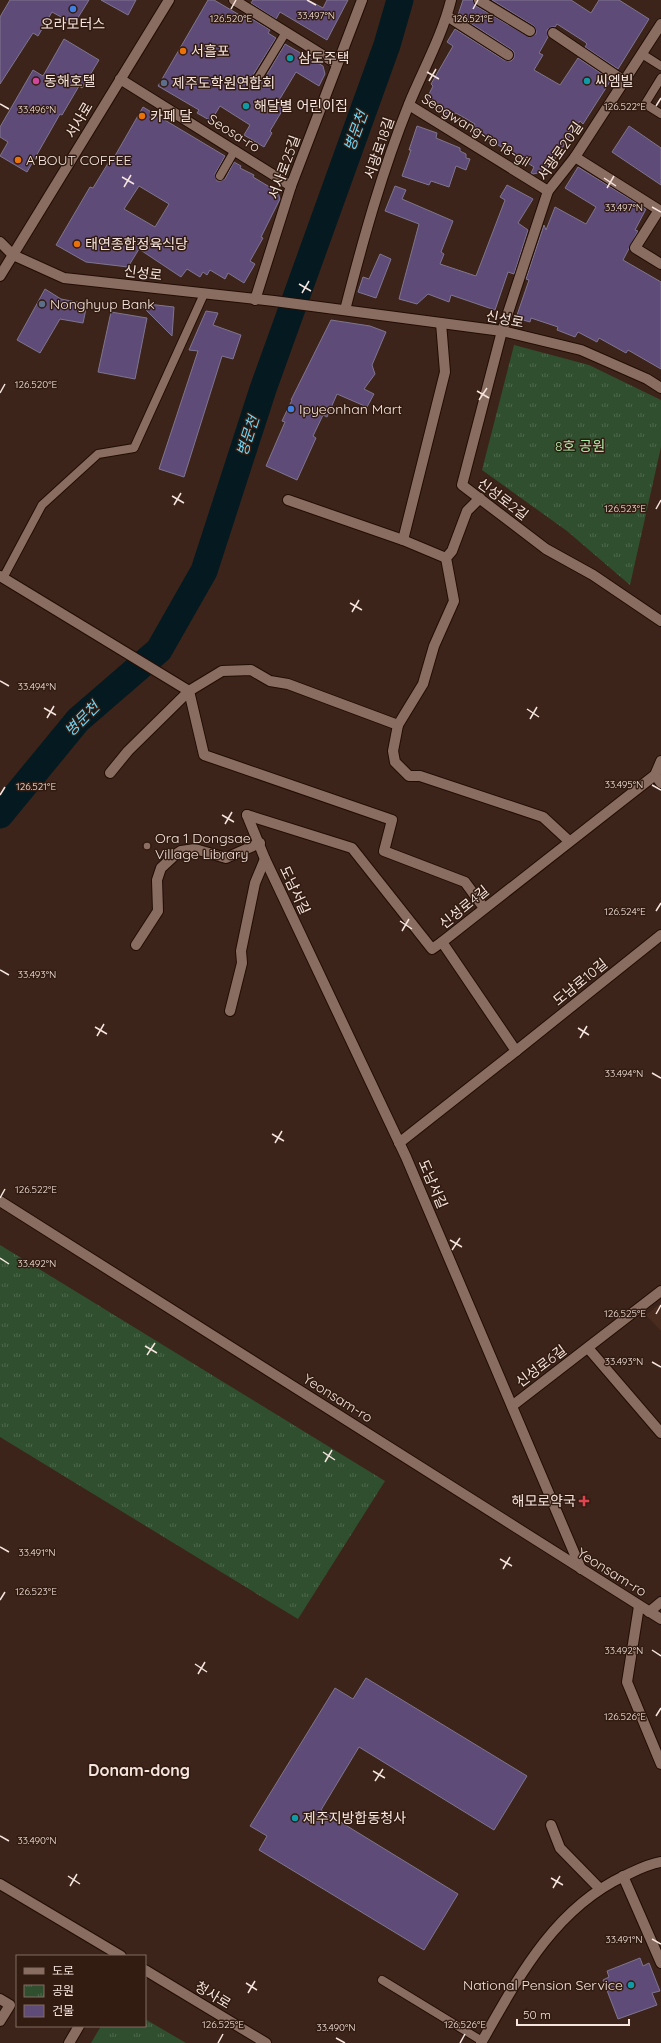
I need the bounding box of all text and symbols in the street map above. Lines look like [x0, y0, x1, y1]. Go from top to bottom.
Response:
marker: 오라모터스 [68, 4, 78, 14]
text: 33.497°N [297, 9, 335, 22]
text: 126.520°E [210, 12, 253, 25]
text: 126.521°E [453, 12, 493, 25]
place label: 오라모터스 [41, 15, 105, 33]
place label: 서흘포 [191, 42, 230, 60]
marker: 서흘포 [178, 46, 188, 56]
place label: 삼도주택 [298, 49, 350, 67]
marker: 삼도주택 [285, 53, 295, 63]
place label: 동해호텔 [44, 72, 96, 90]
place label: 씨엠빌 [595, 72, 634, 90]
place label: 제주도학원연합회 [172, 74, 275, 92]
marker: 동해호텔 [31, 76, 41, 86]
marker: 씨엠빌 [582, 76, 592, 86]
marker: 제주도학원연합회 [159, 78, 169, 88]
street label: Seogwang-ro 18-gil [418, 89, 534, 171]
place label: 해달별 어린이집 [254, 97, 348, 115]
street label: 서사로 [61, 99, 97, 141]
text: 126.522°E [604, 100, 646, 113]
marker: 해달별 어린이집 [241, 101, 251, 111]
text: 33.496°N [18, 103, 56, 116]
water label: 병문천 [340, 106, 372, 154]
place label: 카페 달 [150, 107, 193, 125]
street label: Seosa-ro [204, 110, 264, 156]
marker: 카페 달 [137, 111, 147, 121]
street label: 서광로18길 [360, 115, 398, 181]
street label: 서광로20길 [533, 118, 587, 184]
street label: 서사로25길 [264, 132, 304, 202]
place label: A'BOUT COFFEE [26, 151, 132, 169]
marker: A'BOUT COFFEE [13, 155, 23, 165]
text: 33.497°N [605, 201, 643, 214]
place label: 태연종합정육식당 [85, 235, 188, 253]
marker: 태연종합정육식당 [72, 239, 82, 249]
street label: 신성로 [123, 262, 163, 284]
place label: Nonghyup Bank [50, 295, 155, 313]
marker: Nonghyup Bank [37, 299, 47, 309]
street label: 신성로 [484, 306, 526, 332]
text: 126.520°E [15, 378, 58, 391]
place label: Ipyeonhan Mart [299, 400, 402, 418]
marker: Ipyeonhan Mart [286, 404, 296, 414]
water label: 병문천 [232, 411, 264, 458]
park label: 8호 공원 [555, 437, 605, 455]
street label: 신성로2길 [474, 474, 532, 524]
text: 126.523°E [604, 502, 646, 515]
text: 33.494°N [18, 680, 56, 693]
water label: 병문천 [60, 696, 105, 740]
text: 33.495°N [605, 778, 643, 791]
text: 126.521°E [16, 780, 56, 793]
place label: Ora 1 Dongsae Village Library [155, 829, 251, 863]
marker: Ora 1 Dongsae Village Library [142, 841, 152, 851]
street label: 도남서길 [276, 863, 314, 917]
street label: 신성로4길 [435, 881, 493, 933]
text: 126.524°E [604, 905, 646, 918]
street label: 도남로10길 [549, 955, 611, 1009]
text: 33.493°N [18, 968, 56, 981]
text: 33.494°N [605, 1067, 643, 1080]
street label: 도남서길 [415, 1157, 451, 1211]
text: 126.522°E [15, 1183, 57, 1196]
text: 33.492°N [18, 1257, 56, 1270]
text: 126.525°E [604, 1307, 646, 1320]
street label: 신성로6길 [512, 1341, 570, 1391]
text: 33.493°N [605, 1355, 643, 1368]
street label: Yeonsam-ro [300, 1370, 376, 1426]
place label: 해모로약국 [512, 1492, 576, 1510]
marker: 해모로약국 [579, 1496, 589, 1506]
street label: Yeonsam-ro [574, 1544, 650, 1600]
text: 33.491°N [18, 1546, 56, 1559]
text: 126.523°E [15, 1585, 57, 1598]
text: 33.492°N [605, 1644, 643, 1657]
text: 126.526°E [604, 1710, 646, 1723]
district label: Donam-dong [88, 1760, 190, 1780]
place label: 제주지방합동청사 [303, 1809, 406, 1827]
marker: 제주지방합동청사 [290, 1813, 300, 1823]
text: 33.490°N [17, 1834, 57, 1847]
text: 33.491°N [605, 1933, 643, 1946]
legend [16, 1955, 146, 2027]
text: 도로 [52, 1963, 74, 1978]
place label: National Pension Service [463, 1976, 623, 1994]
street label: 청사로 [192, 1977, 234, 2013]
marker: National Pension Service [626, 1980, 636, 1990]
text: 공원 [52, 1983, 74, 1998]
scale bar [517, 2001, 629, 2027]
text: 건물 [52, 2003, 74, 2018]
text: 50 m [523, 2007, 551, 2022]
text: 126.525°E [202, 2018, 244, 2031]
text: 126.526°E [444, 2018, 486, 2031]
text: 33.490°N [316, 2021, 356, 2034]

